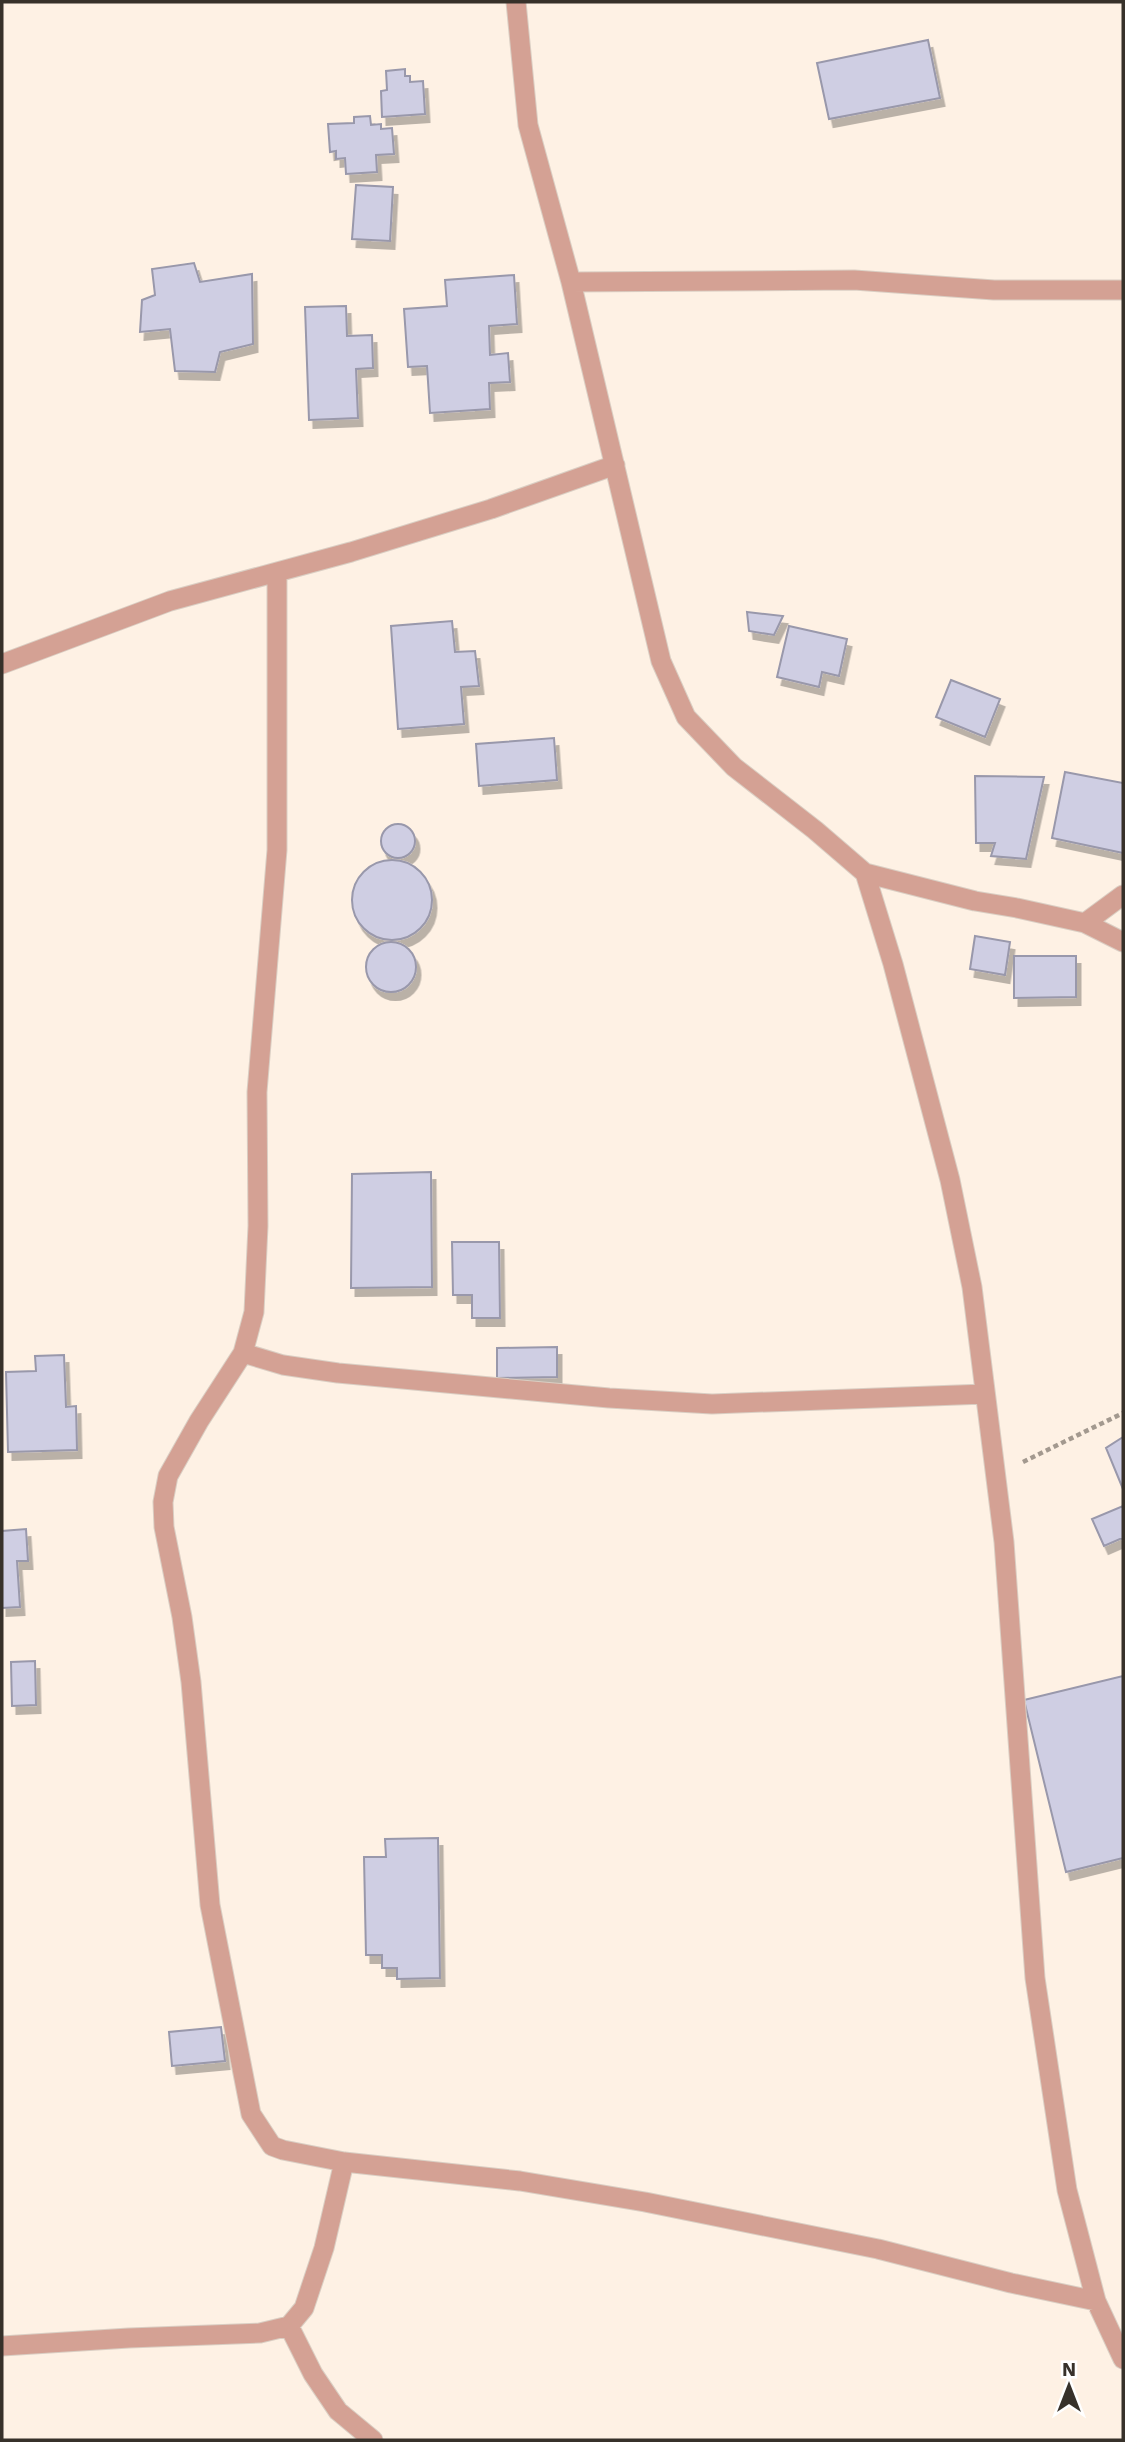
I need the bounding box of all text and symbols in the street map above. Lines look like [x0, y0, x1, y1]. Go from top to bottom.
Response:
north arrow [1034, 2351, 1104, 2421]
text: N [1062, 2358, 1076, 2381]

